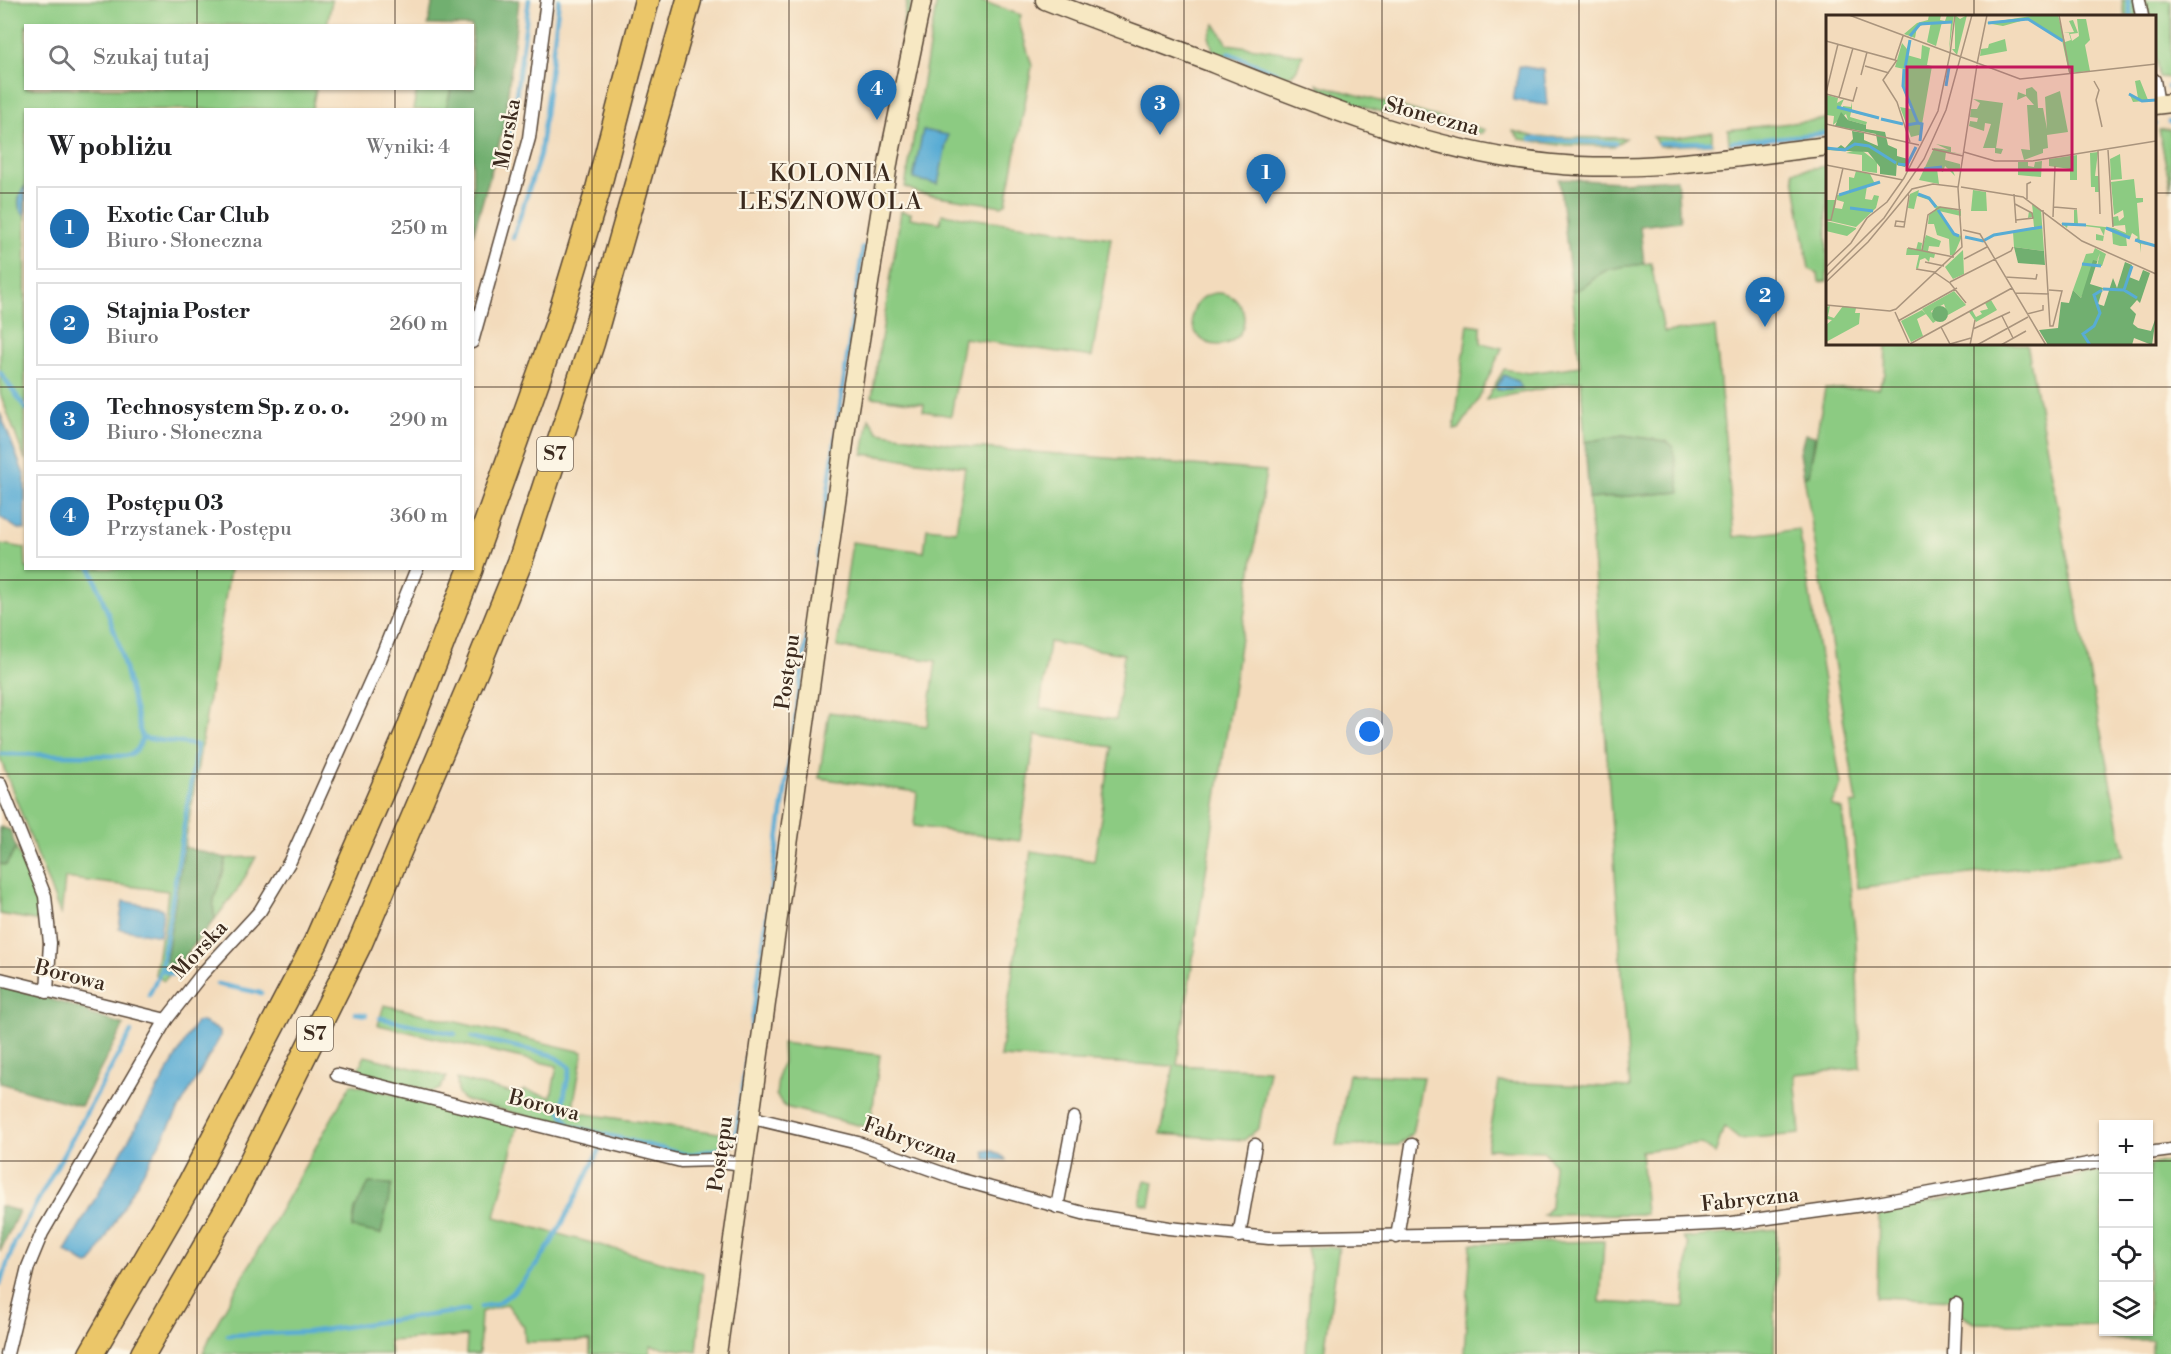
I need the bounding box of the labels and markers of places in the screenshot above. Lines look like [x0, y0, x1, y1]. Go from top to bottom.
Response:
pin: 4 [858, 70, 896, 120]
pin: 3 [1140, 86, 1180, 135]
pin: 1 [1246, 154, 1286, 204]
pin: 2 [1746, 278, 1784, 327]

